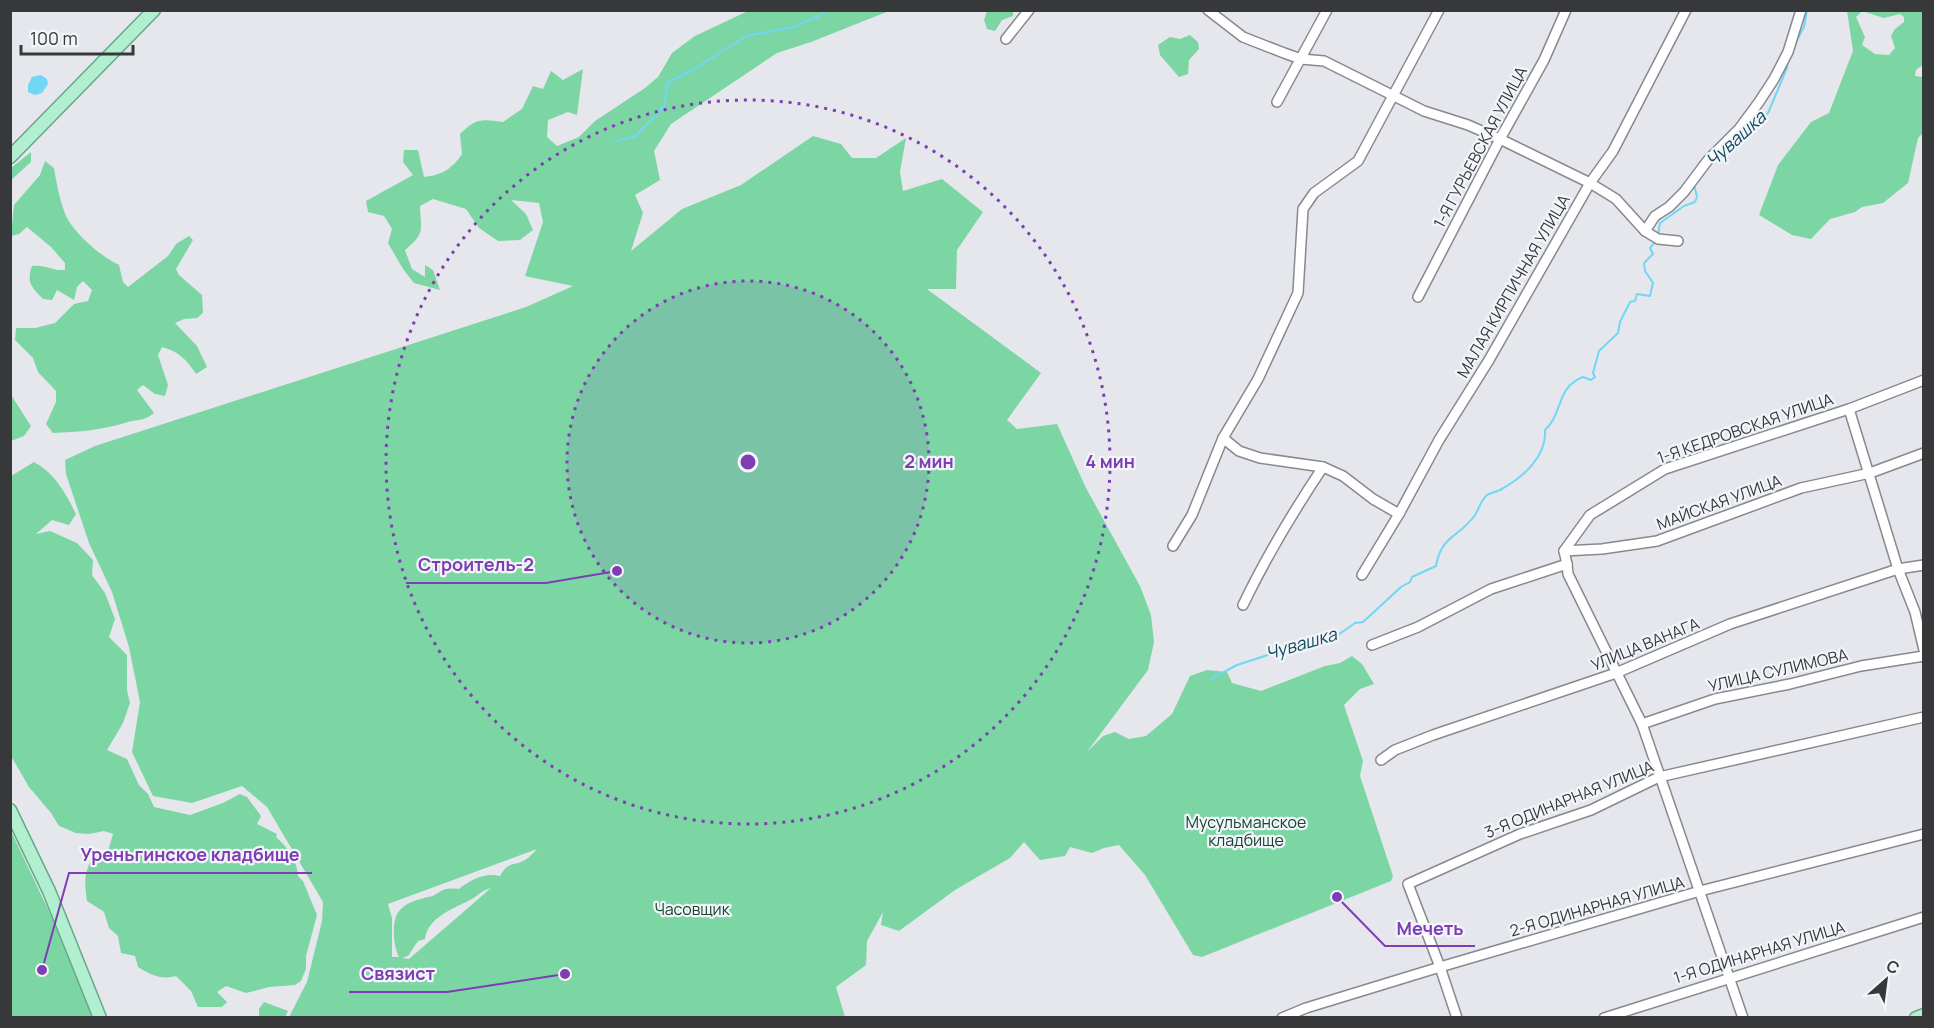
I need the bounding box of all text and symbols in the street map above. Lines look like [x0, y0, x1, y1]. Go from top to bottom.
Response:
scale bar [21, 18, 134, 56]
text: 100 m [30, 26, 78, 50]
street label: 1-Я ГУРЬЕВСКАЯ УЛИЦА [1428, 62, 1532, 232]
water label: Чувашка [1700, 104, 1771, 172]
street label: МАЛАЯ КИРПИЧНАЯ УЛИЦА [1451, 190, 1575, 382]
street label: 1-Я КЕДРОВСКАЯ УЛИЦА [1654, 388, 1836, 468]
text: 2 мин [904, 449, 954, 473]
text: 4 мин [1085, 449, 1135, 473]
centre of rings [738, 452, 758, 472]
street label: МАЙСКАЯ УЛИЦА [1653, 469, 1785, 535]
callout: Строитель-2 [406, 547, 546, 583]
text: Строитель-2 [418, 552, 534, 576]
street label: УЛИЦА ВАНАГА [1588, 612, 1702, 676]
water label: Чувашка [1262, 621, 1340, 665]
street label: УЛИЦА СУЛИМОВА [1706, 643, 1850, 697]
street label: 3-Я ОДИНАРНАЯ УЛИЦА [1481, 755, 1657, 843]
park label: Мусульманское кладбище [1186, 811, 1306, 851]
callout: Уреньгинское кладбище [69, 837, 312, 873]
text: Уреньгинское кладбище [80, 842, 300, 866]
street label: 2-Я ОДИНАРНАЯ УЛИЦА [1507, 871, 1687, 941]
park label: Часовщик [654, 898, 731, 920]
callout: Мечеть [1385, 910, 1475, 946]
street label: 1-Я ОДИНАРНАЯ УЛИЦА [1671, 915, 1847, 989]
text: Мечеть [1397, 916, 1463, 940]
north arrow [1856, 950, 1916, 1010]
text: С [1883, 954, 1904, 979]
callout: Связист [349, 956, 447, 992]
text: Связист [361, 961, 435, 985]

